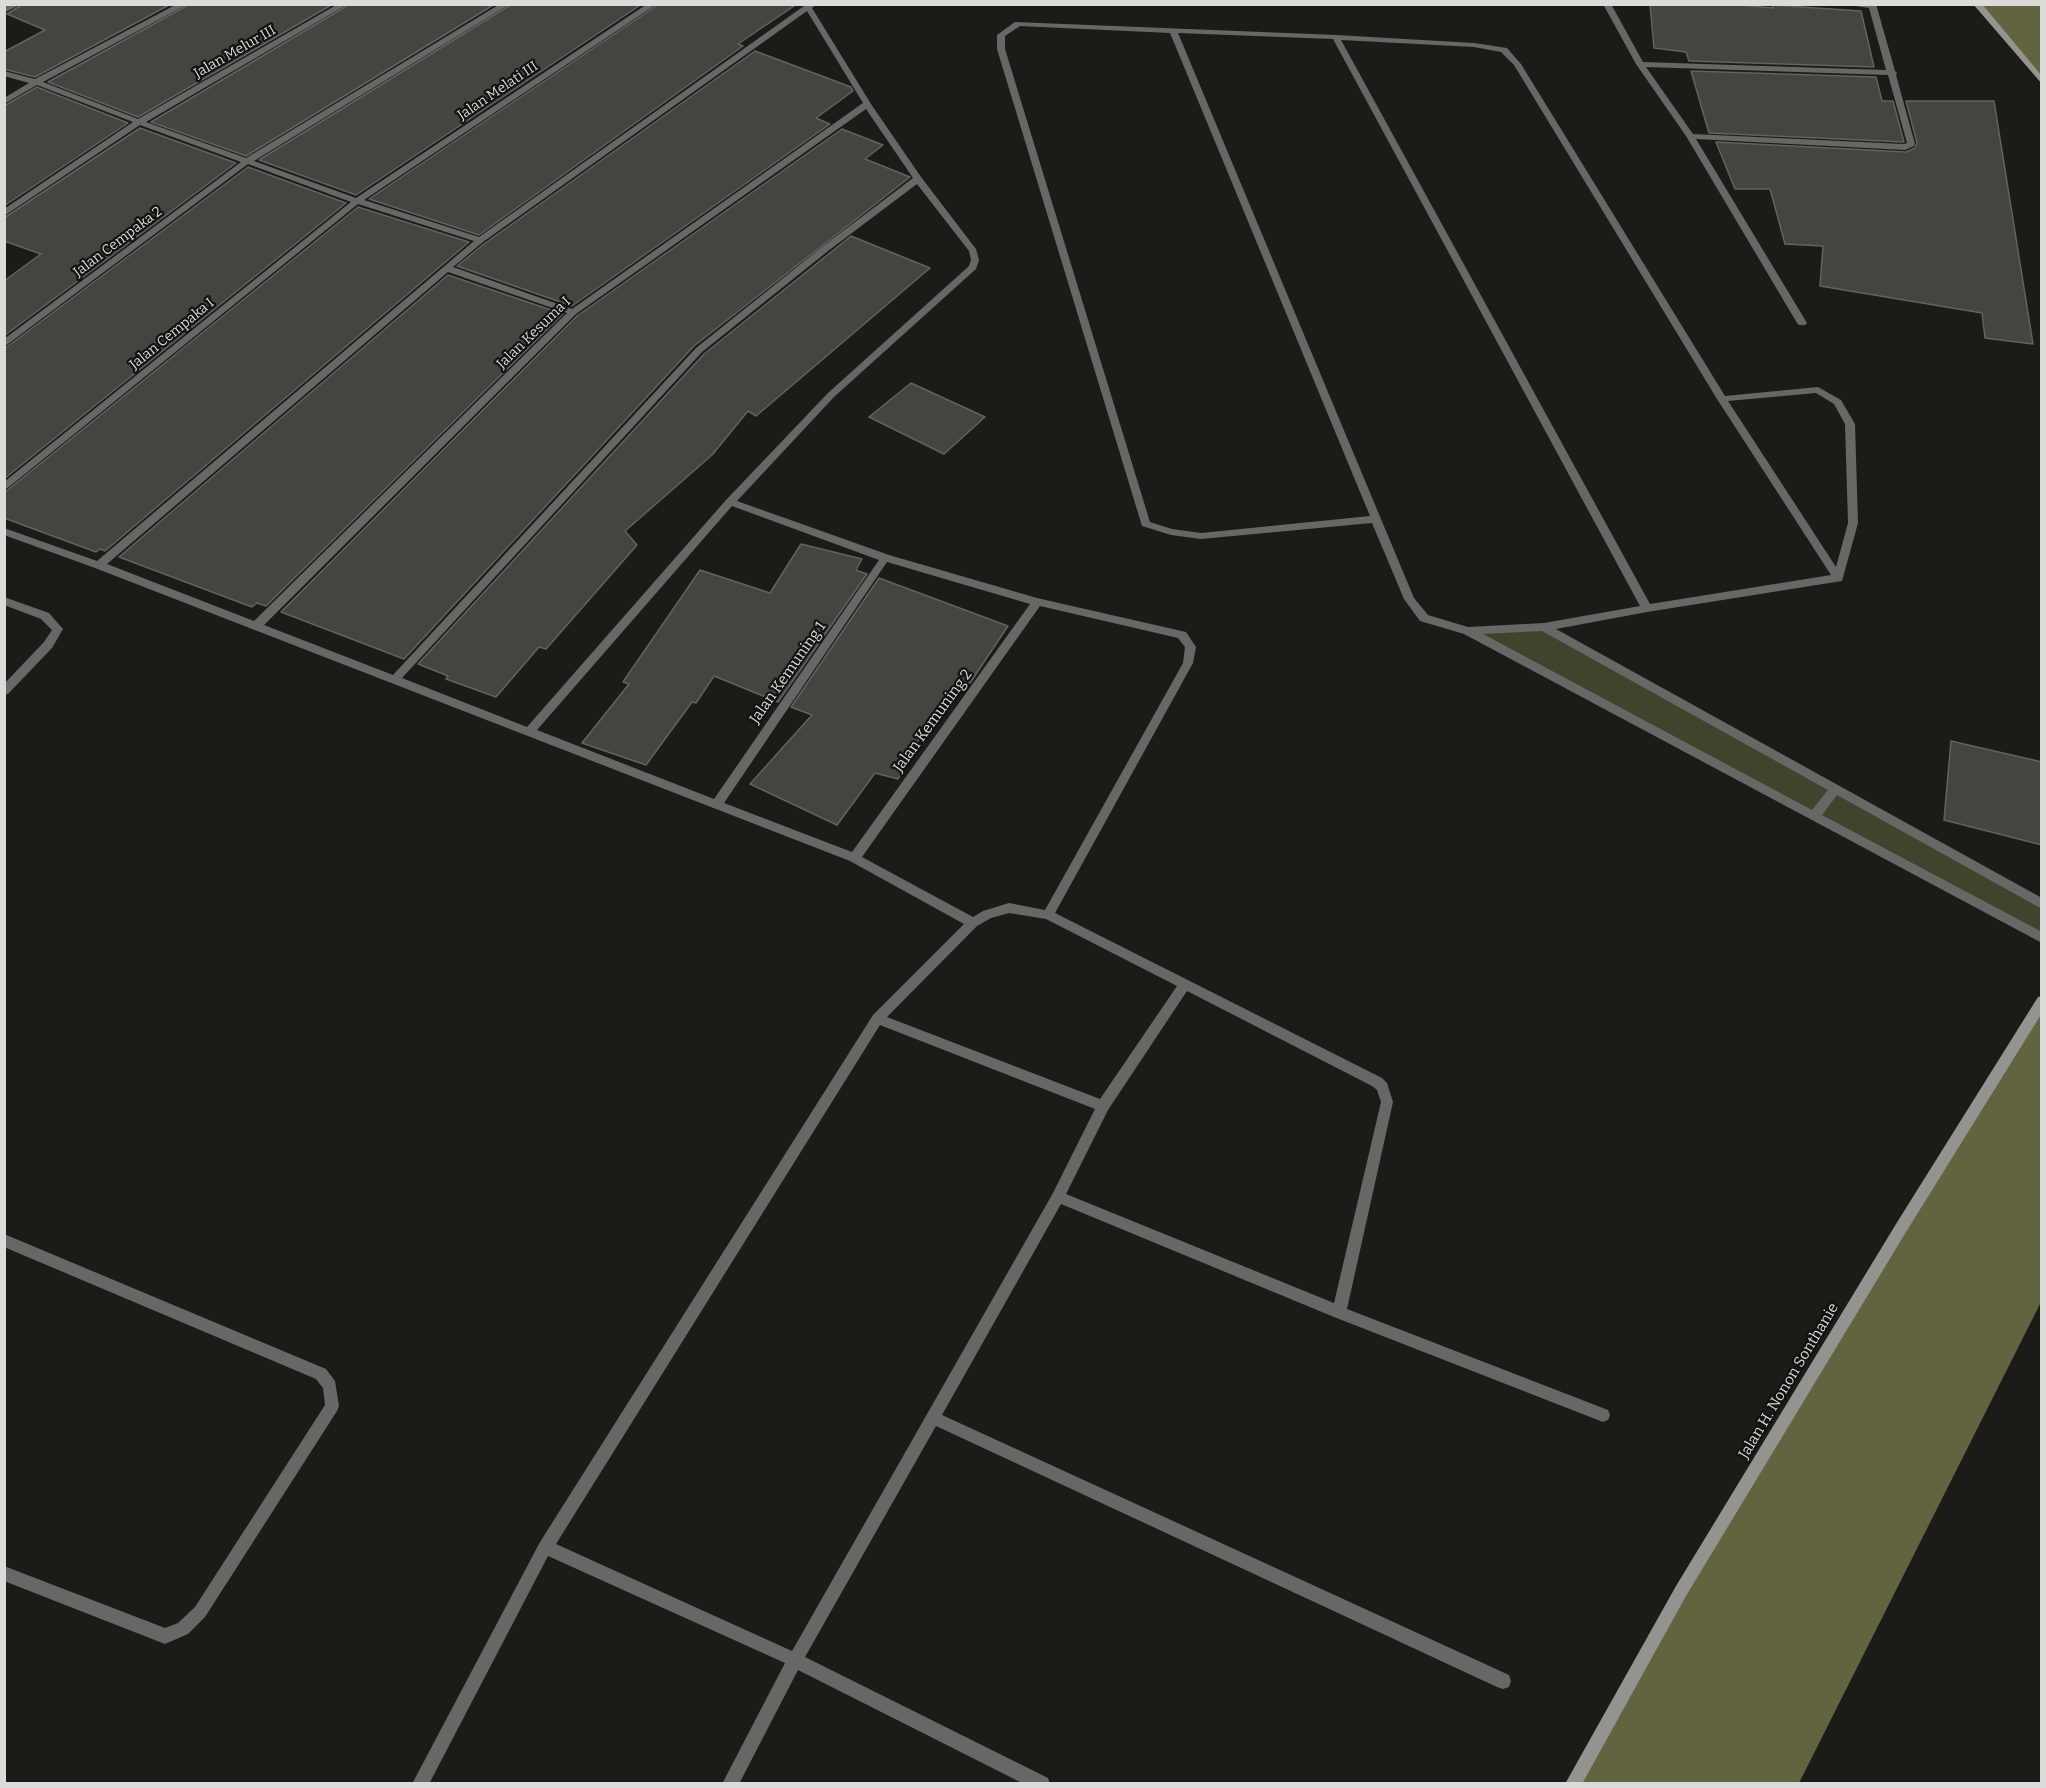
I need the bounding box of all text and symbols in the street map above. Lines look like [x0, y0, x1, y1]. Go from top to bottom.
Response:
street label: Jalan Melur III [191, 22, 279, 82]
street label: Jalan Melati III [455, 58, 541, 124]
street label: Jalan Cempaka 2 [70, 203, 166, 281]
street label: Jalan Kesuma I [494, 294, 574, 372]
street label: Jalan Cempaka I [126, 295, 218, 373]
street label: Jalan Kemuning 1 [746, 619, 830, 727]
street label: Jalan Kemuning 2 [890, 666, 976, 776]
street label: Jalan H. Nonon Sonthanie [1735, 1300, 1843, 1462]

